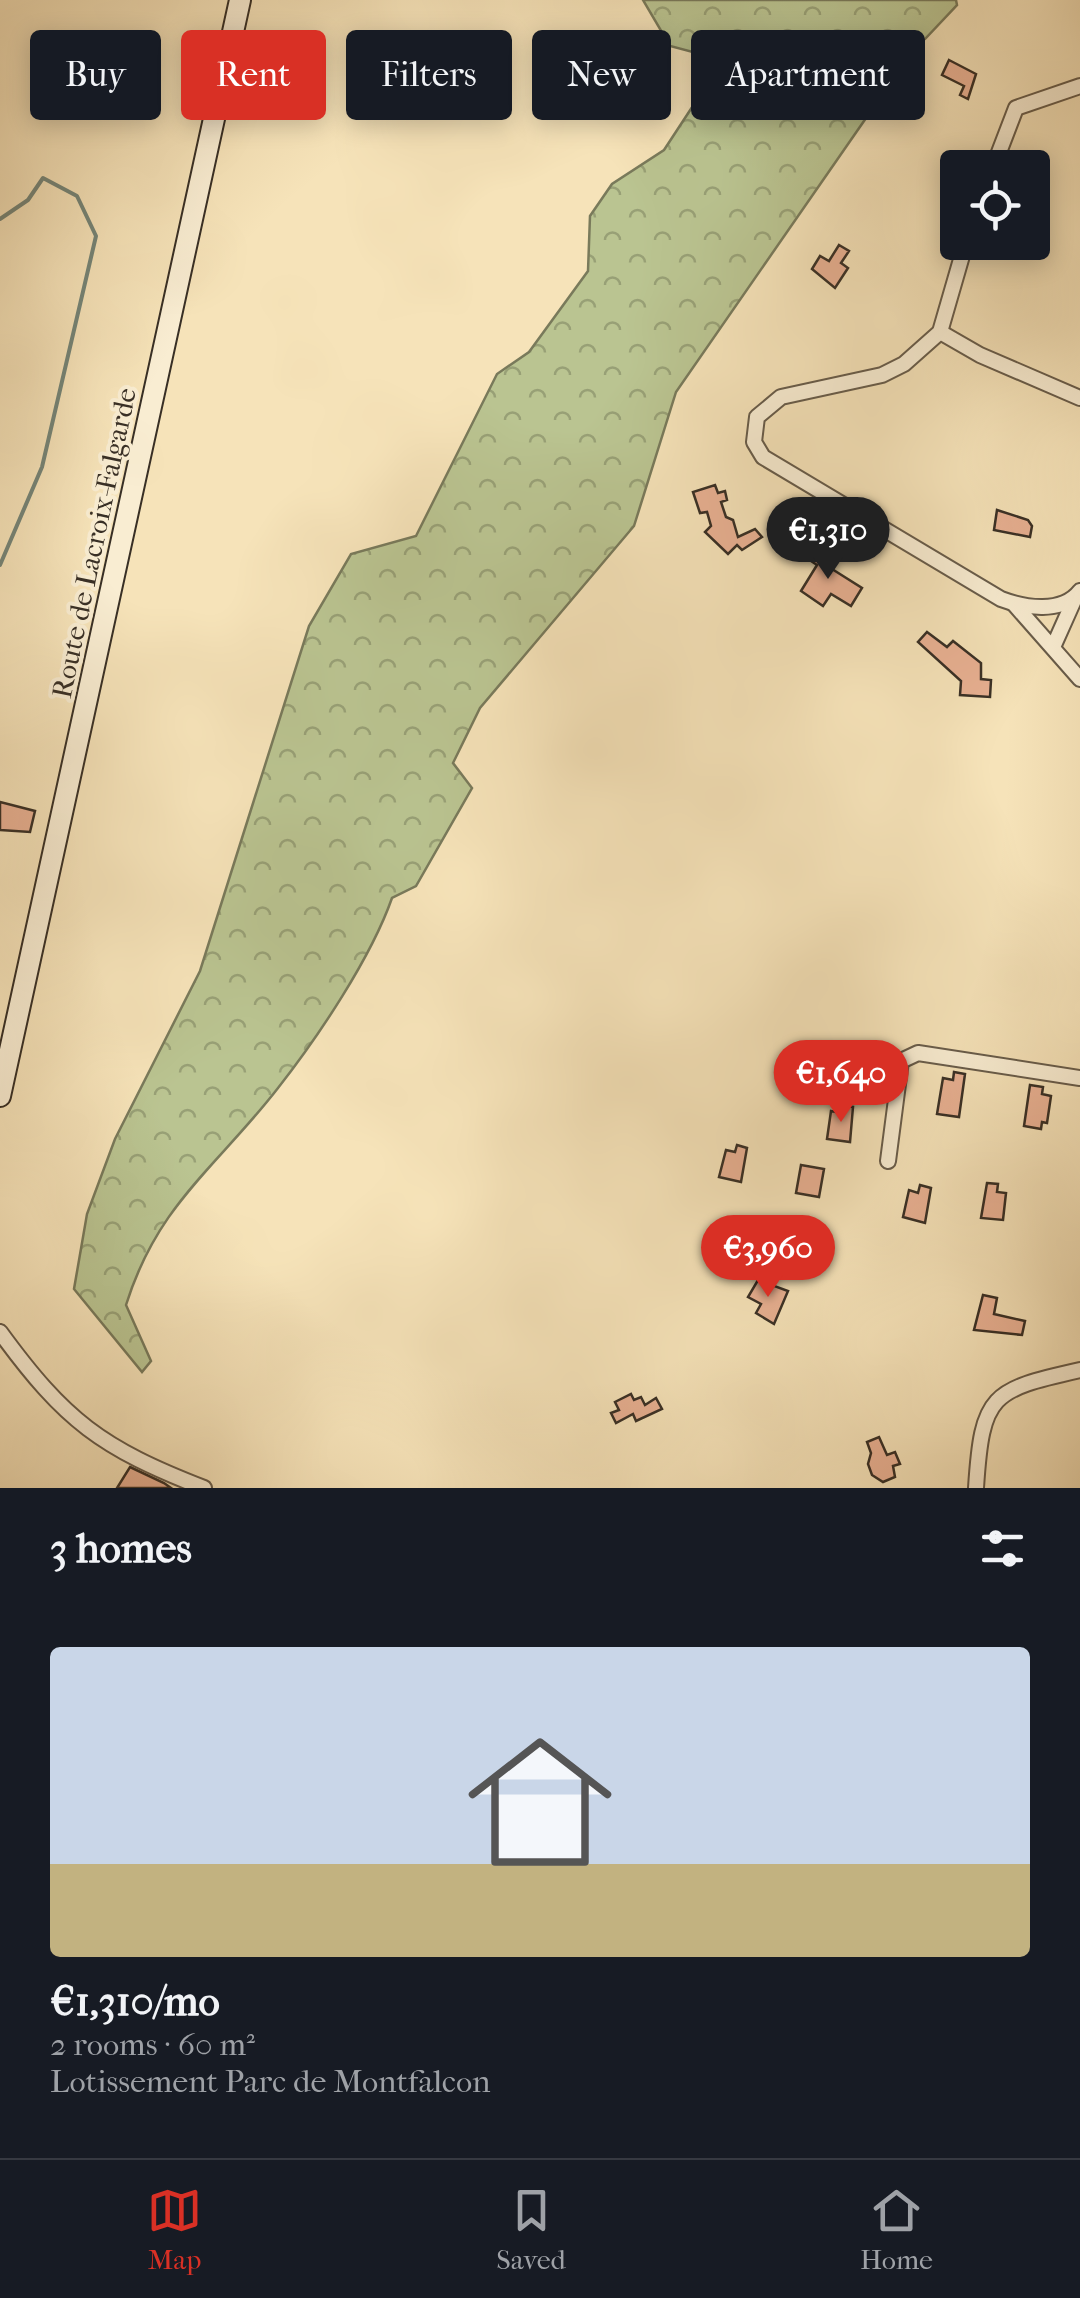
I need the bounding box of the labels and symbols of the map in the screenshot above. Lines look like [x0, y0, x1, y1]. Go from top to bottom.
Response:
street label: Route de Lacroix-Falgarde [45, 385, 143, 701]
pin: €1,310 [747, 497, 909, 582]
pin: €1,640 [760, 1040, 922, 1125]
pin: €3,960 [687, 1215, 849, 1300]

